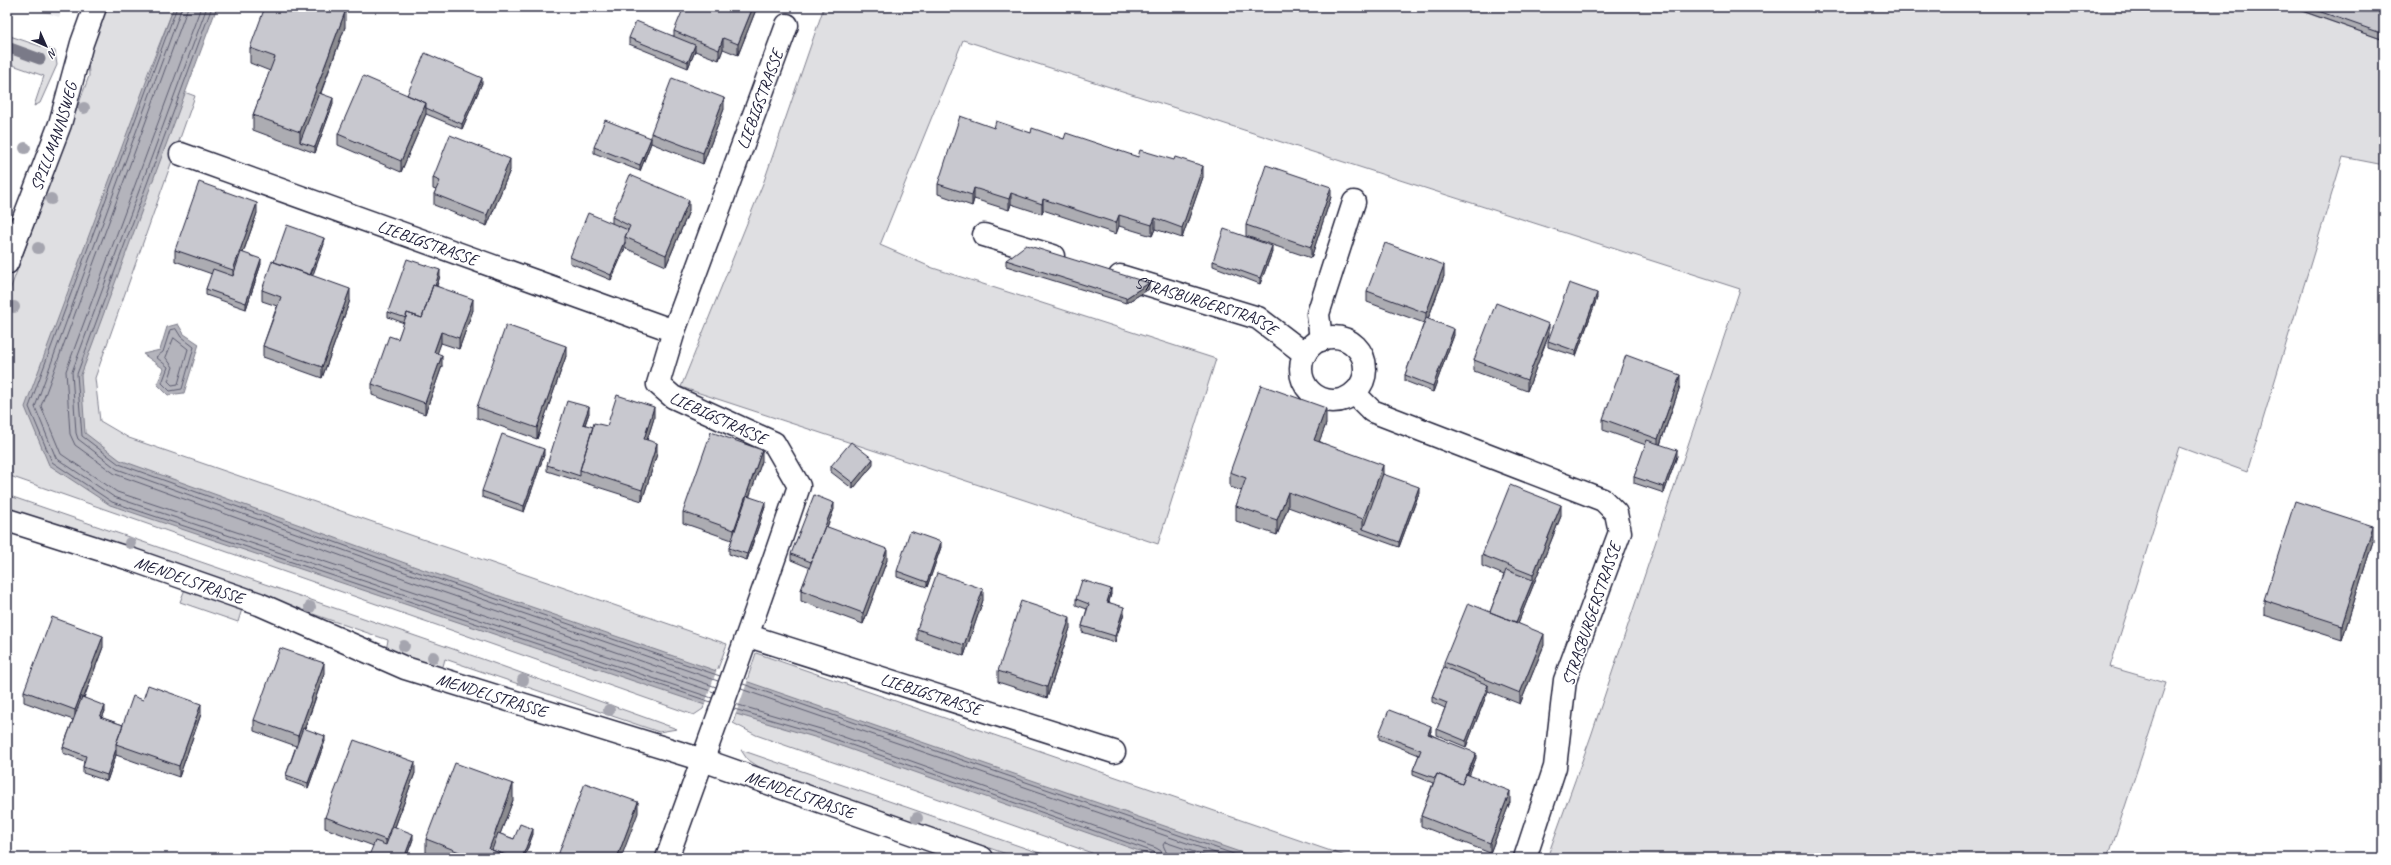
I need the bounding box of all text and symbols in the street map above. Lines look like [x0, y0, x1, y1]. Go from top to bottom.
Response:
north arrow [26, 26, 66, 66]
street label: LIEBIGSTRASSE [732, 44, 789, 152]
text: N [44, 46, 60, 62]
street label: SPILLMANNSWEG [26, 78, 82, 194]
street label: LIEBIGSTRASSE [375, 215, 483, 271]
street label: STRASBURGERSTRASSE [1132, 271, 1283, 342]
street label: LIEBIGSTRASSE [666, 387, 773, 450]
street label: STRASBURGERSTRASSE [1557, 537, 1627, 688]
street label: MENDELSTRASSE [132, 552, 249, 610]
street label: MENDELSTRASSE [434, 668, 551, 723]
street label: LIEBIGSTRASSE [878, 669, 986, 721]
street label: MENDELSTRASSE [743, 766, 859, 824]

